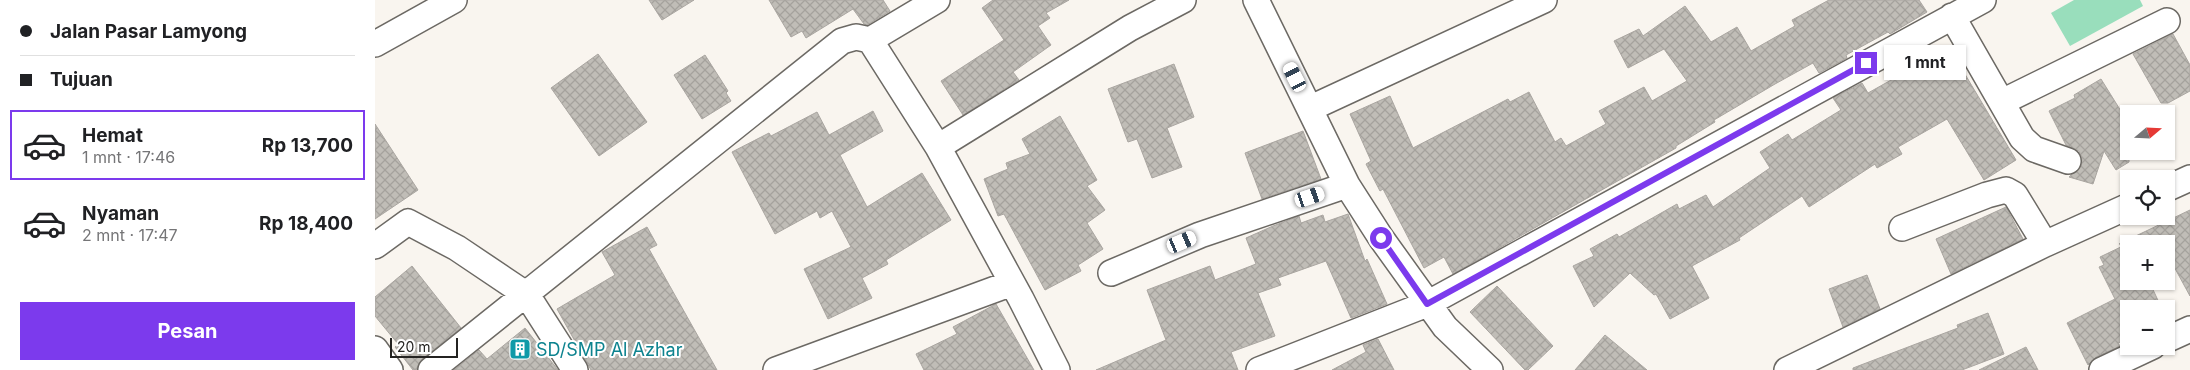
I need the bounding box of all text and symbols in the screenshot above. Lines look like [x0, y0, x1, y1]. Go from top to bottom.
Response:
text: Jalan Pasar Lamyong [50, 20, 247, 43]
callout: 1 mnt [1883, 46, 1966, 80]
route end [1855, 52, 1877, 74]
text: 1 mnt [1904, 52, 1946, 72]
car [1281, 60, 1308, 94]
text: Tujuan [50, 68, 113, 91]
north arrow [2120, 105, 2175, 160]
map controls [2120, 105, 2175, 355]
icon: car [22, 123, 67, 168]
text: Hemat [82, 124, 143, 147]
text: Rp 13,700 [262, 134, 353, 157]
text: 1 mnt · 17:46 [82, 147, 175, 167]
button: locate [2120, 170, 2175, 225]
car [1293, 185, 1326, 209]
icon: car [22, 201, 67, 246]
text: Nyaman [82, 202, 159, 225]
text: Rp 18,400 [259, 212, 353, 235]
text: 2 mnt · 17:47 [82, 225, 178, 245]
route start [1370, 227, 1392, 249]
car [1165, 229, 1198, 255]
button: + [2120, 235, 2175, 290]
button: − [2120, 300, 2175, 355]
button: Pesan [20, 302, 355, 360]
scale bar [390, 335, 457, 358]
building icon: SD/SMP Al Azhar [508, 337, 532, 361]
text: 20 m [397, 338, 431, 355]
place label: SD/SMP Al Azhar [536, 339, 683, 360]

